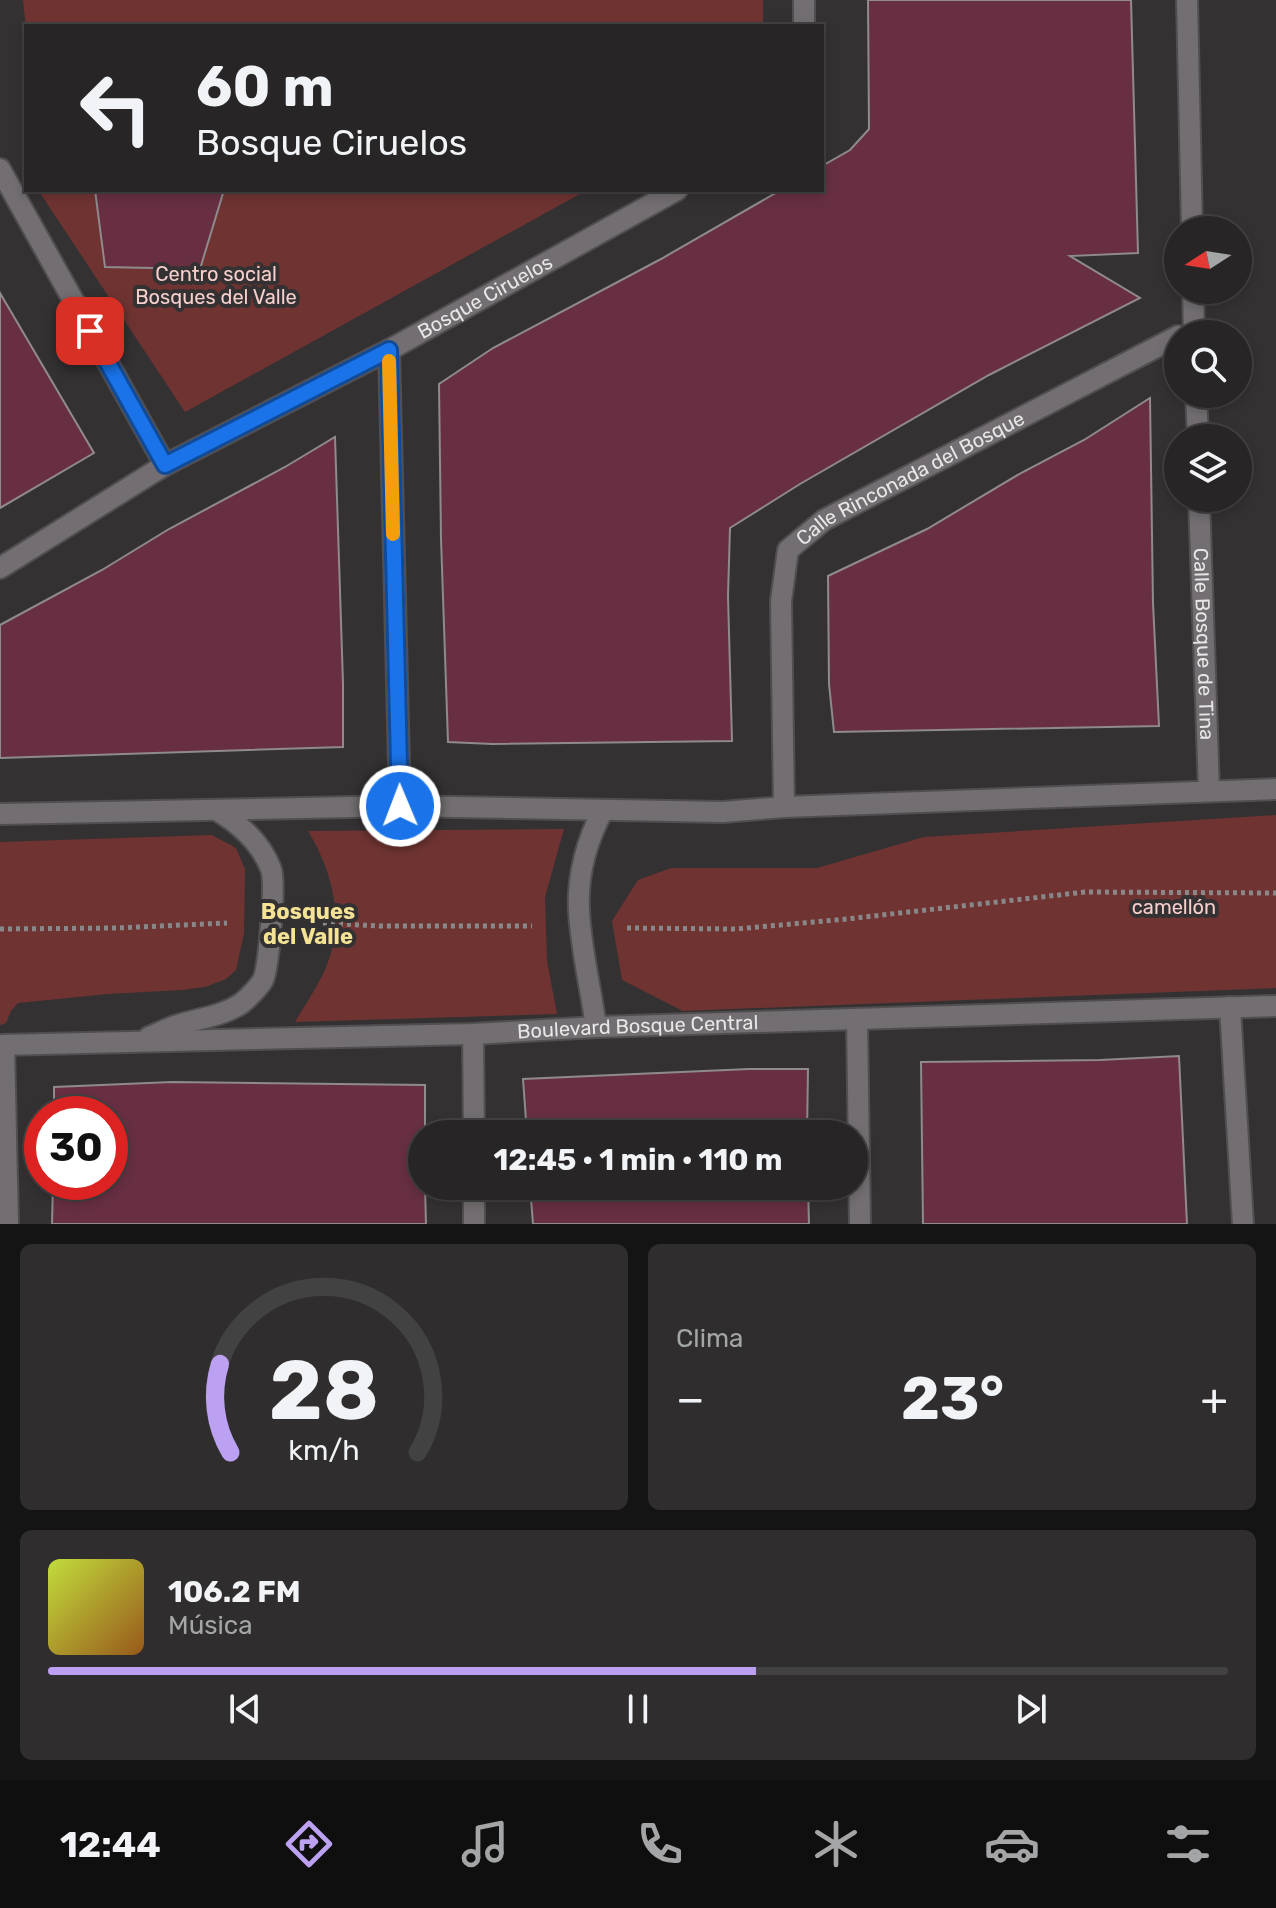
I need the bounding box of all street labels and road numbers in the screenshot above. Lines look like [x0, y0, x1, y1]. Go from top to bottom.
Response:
street label: Bosque Ciruelos [413, 250, 557, 344]
street label: Calle Rinconada del Bosque [791, 406, 1028, 550]
street label: Calle Bosque de Tina [1189, 547, 1219, 740]
street label: Boulevard Bosque Central [516, 1010, 759, 1043]

